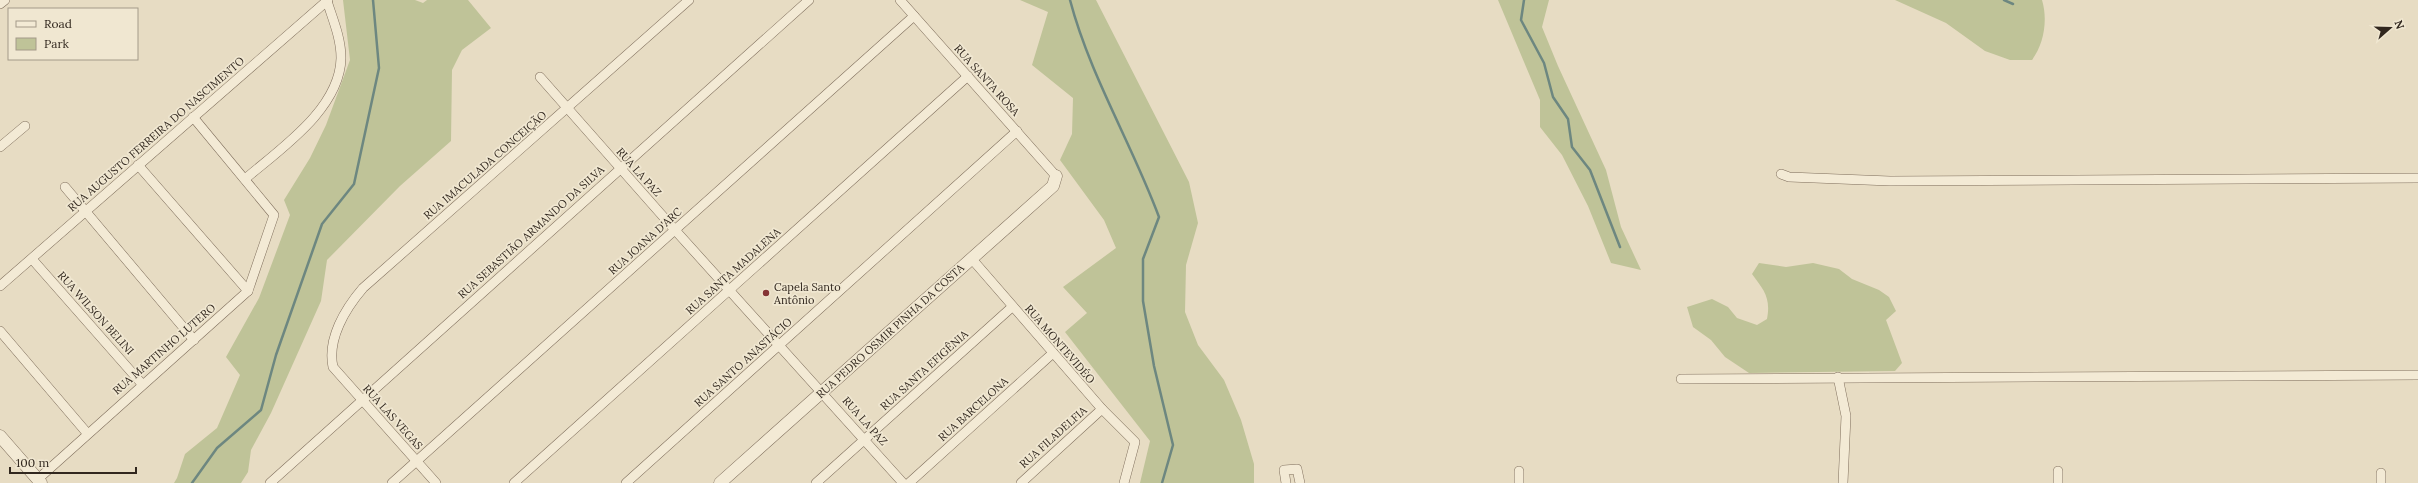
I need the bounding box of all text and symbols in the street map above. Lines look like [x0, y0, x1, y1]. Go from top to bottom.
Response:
legend [8, 8, 138, 60]
north arrow [2370, 8, 2410, 48]
text: Road [44, 16, 72, 31]
text: N [2391, 18, 2408, 31]
text: Park [44, 36, 70, 51]
street label: RUA SANTA ROSA [951, 41, 1024, 119]
street label: RUA AUGUSTO FERREIRA DO NASCIMENTO [65, 53, 247, 214]
street label: RUA IMACULADA CONCEIÇÃO [421, 108, 550, 222]
street label: RUA LA PAZ [613, 145, 665, 200]
street label: RUA SEBASTIÃO ARMANDO DA SILVA [455, 162, 608, 302]
street label: RUA JOANA D'ARC [605, 204, 685, 278]
street label: RUA SANTA MADALENA [683, 224, 784, 317]
street label: RUA PEDRO OSMIR PINHA DA COSTA [813, 260, 968, 401]
street label: RUA WILSON BELINI [55, 268, 137, 358]
place label: Capela Santo Antônio [773, 280, 841, 307]
marker: Capela Santo Antônio [761, 288, 771, 298]
street label: RUA MARTINHO LUTERO [110, 300, 219, 398]
street label: RUA MONTEVIDÉO [1022, 302, 1098, 387]
street label: RUA SANTO ANASTÁCIO [691, 314, 795, 410]
street label: RUA SANTA EFIGÊNIA [877, 326, 972, 413]
street label: RUA BARCELONA [935, 373, 1012, 444]
street label: RUA LAS VEGAS [360, 382, 426, 452]
street label: RUA LA PAZ [839, 394, 891, 449]
street label: RUA FILADELFIA [1016, 402, 1090, 471]
scale bar [10, 449, 136, 475]
text: 100 m [16, 455, 49, 470]

